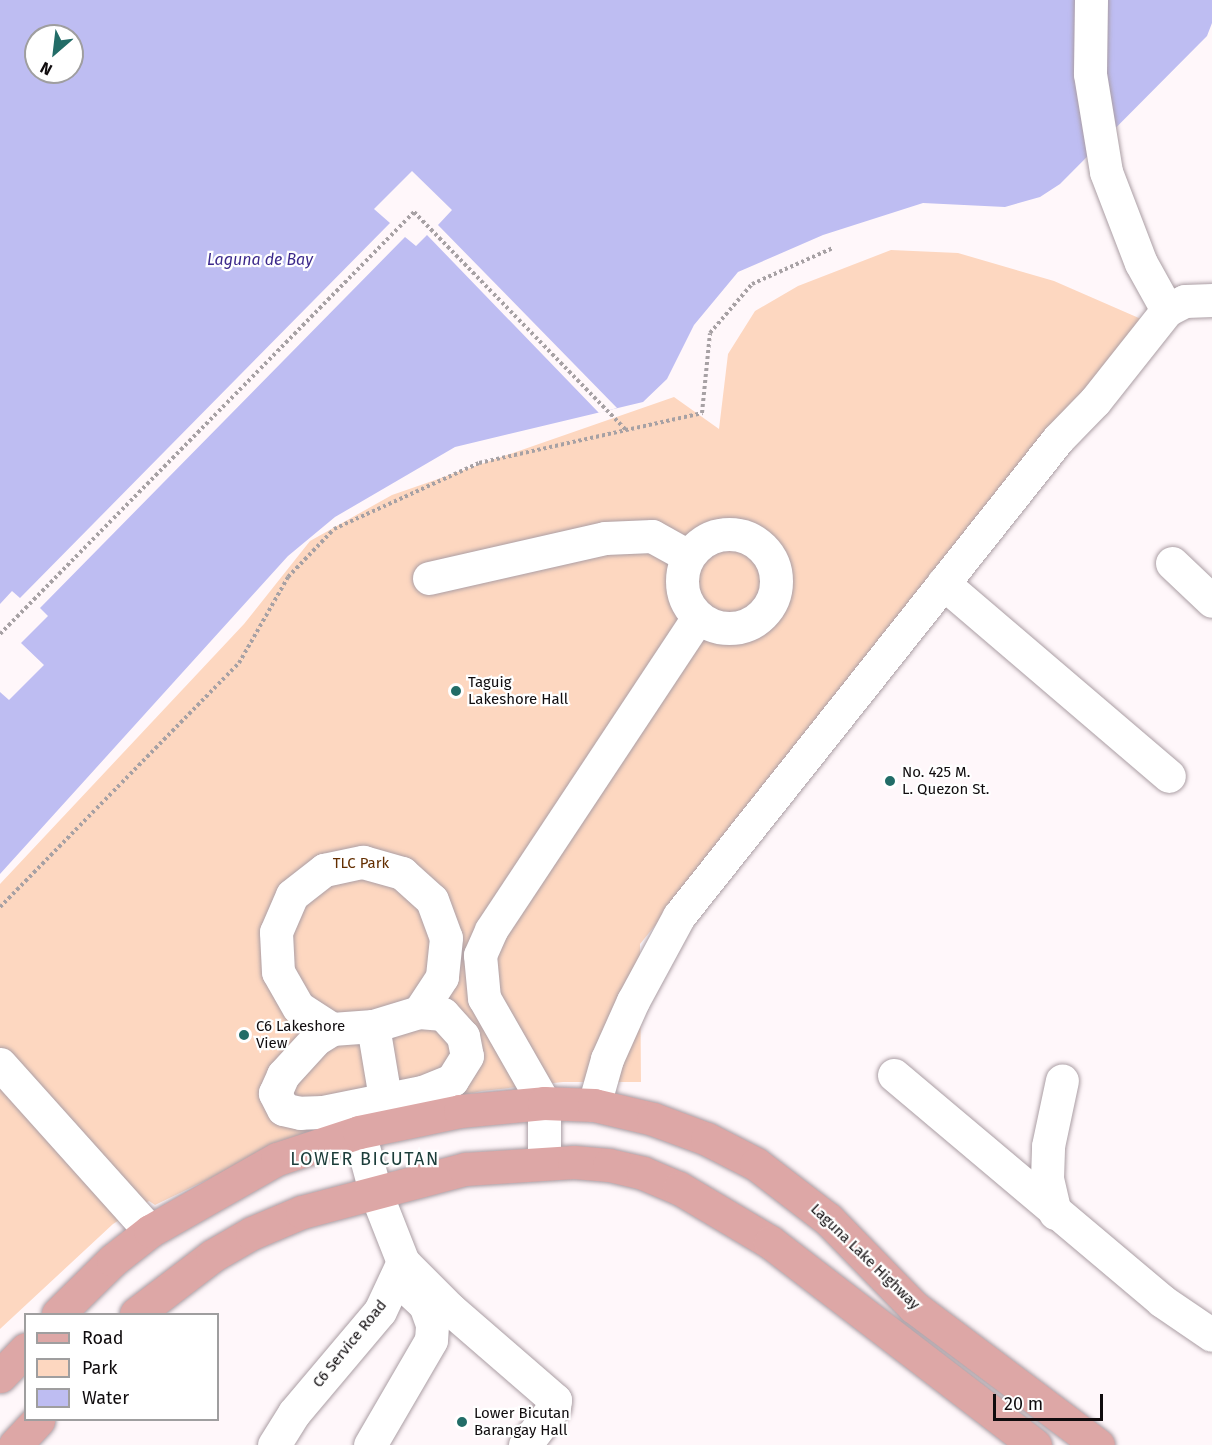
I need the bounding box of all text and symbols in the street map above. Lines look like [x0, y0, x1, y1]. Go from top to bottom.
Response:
north arrow [24, 24, 84, 84]
text: N [37, 58, 55, 79]
water label: Laguna de Bay [207, 250, 313, 270]
place label: Taguig Lakeshore Hall [468, 673, 568, 708]
marker: Taguig Lakeshore Hall [449, 684, 463, 698]
place label: No. 425 M. L. Quezon St. [902, 763, 989, 798]
marker: No. 425 M. L. Quezon St. [883, 774, 897, 788]
park label: TLC Park [333, 855, 389, 873]
place label: C6 Lakeshore View [256, 1017, 345, 1052]
marker: C6 Lakeshore View [237, 1028, 251, 1042]
district label: LOWER BICUTAN [290, 1148, 440, 1170]
street label: Laguna Lake Highway [807, 1200, 923, 1314]
street label: C6 Service Road [309, 1297, 391, 1391]
legend [24, 1313, 219, 1421]
text: Road [82, 1327, 124, 1349]
text: Park [82, 1357, 117, 1379]
scale bar [996, 1382, 1106, 1420]
text: Water [82, 1387, 129, 1409]
text: 20 m [1004, 1393, 1043, 1415]
place label: Lower Bicutan Barangay Hall [474, 1404, 570, 1439]
marker: Lower Bicutan Barangay Hall [455, 1415, 469, 1429]

